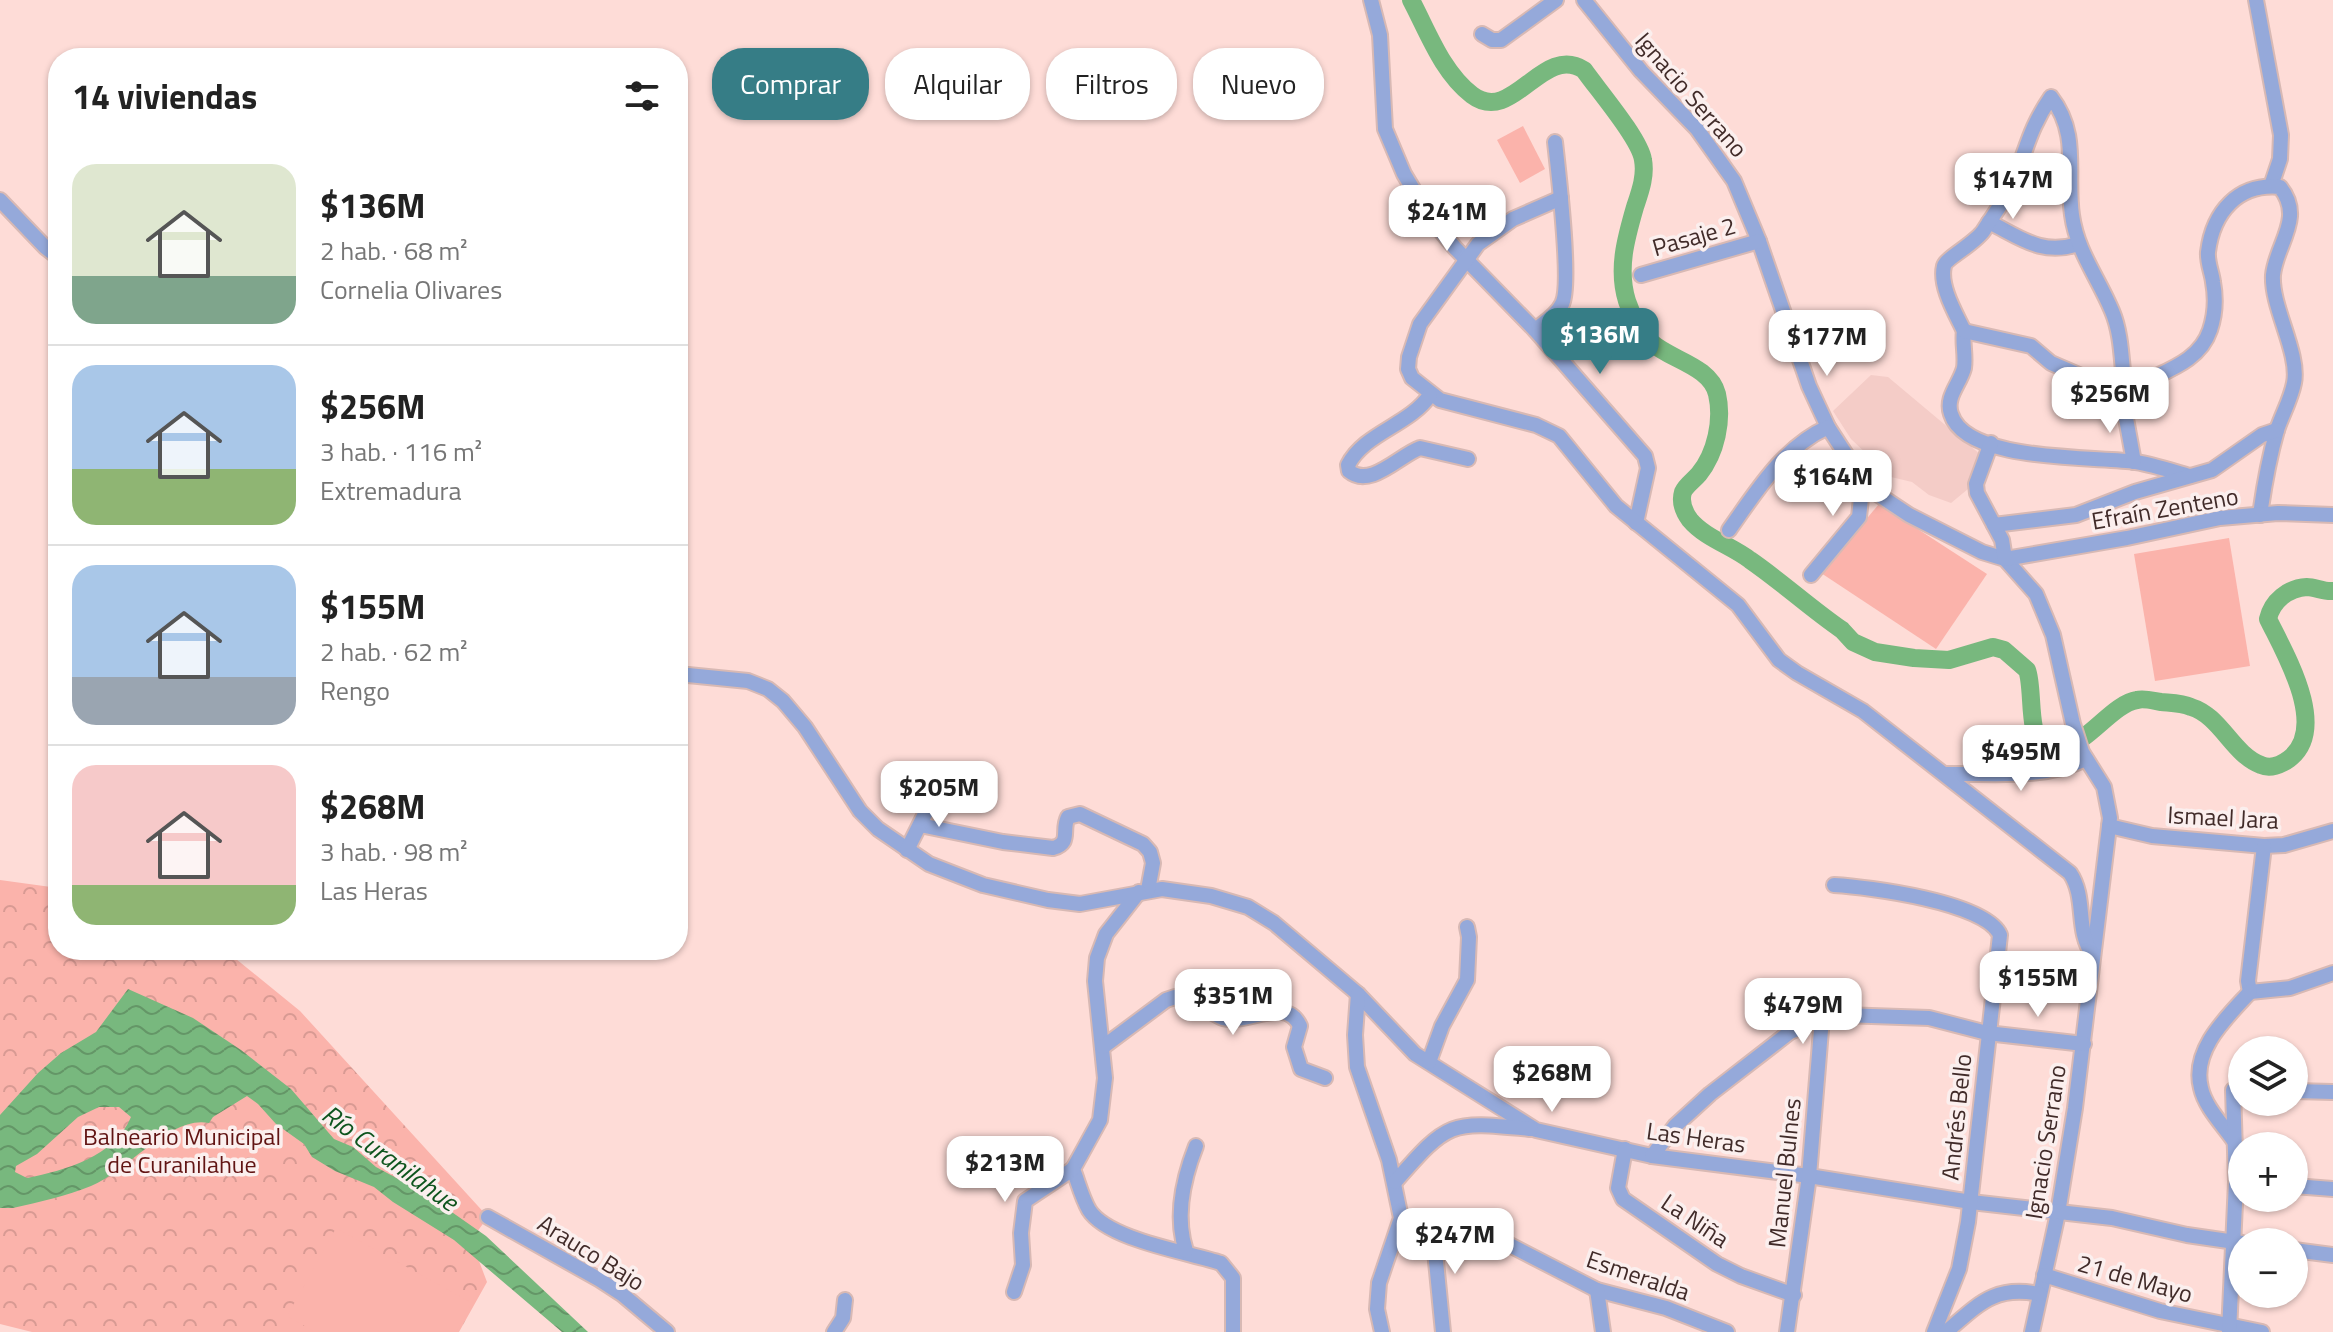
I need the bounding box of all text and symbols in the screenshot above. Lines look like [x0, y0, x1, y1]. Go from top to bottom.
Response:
street label: Ignacio Serrano [1627, 24, 1756, 165]
chip: Comprar [712, 48, 869, 120]
chip: Alquilar [885, 48, 1030, 120]
chip: Filtros [1046, 48, 1177, 120]
chip: Nuevo [1193, 48, 1324, 120]
text: 14 viviendas [72, 70, 257, 122]
icon: filters [620, 74, 664, 118]
pin: $147M [1957, 153, 2069, 221]
text: $147M [1973, 159, 2053, 198]
text: $136M [320, 179, 425, 231]
pin: $241M [1391, 185, 1503, 253]
text: $241M [1407, 191, 1487, 230]
icon: home [136, 196, 232, 292]
street label: Pasaje 2 [1648, 207, 1740, 265]
text: 2 hab. · 68 m² [320, 231, 468, 270]
text: Cornelia Olivares [320, 270, 502, 309]
pin: $136M [1544, 308, 1656, 376]
pin: $177M [1771, 310, 1883, 378]
text: $136M [1560, 314, 1640, 353]
text: $177M [1787, 316, 1867, 355]
pin: $256M [2054, 367, 2166, 435]
text: $256M [2070, 373, 2150, 412]
text: $256M [320, 380, 425, 432]
icon: home [136, 397, 232, 493]
text: 3 hab. · 116 m² [320, 432, 482, 471]
pin: $164M [1777, 450, 1889, 518]
text: $164M [1793, 456, 1873, 495]
text: Extremadura [320, 471, 461, 510]
street label: Efraín Zenteno [2089, 477, 2241, 539]
text: $155M [320, 580, 425, 632]
icon: home [136, 597, 232, 693]
text: 2 hab. · 62 m² [320, 632, 468, 671]
text: Rengo [320, 671, 390, 710]
pin: $495M [1965, 725, 2077, 793]
text: $495M [1981, 731, 2061, 770]
pin: $205M [883, 761, 995, 829]
text: $205M [899, 767, 979, 806]
text: $268M [320, 780, 425, 832]
street label: Ismael Jara [2166, 796, 2280, 838]
icon: home [136, 797, 232, 893]
text: 3 hab. · 98 m² [320, 832, 468, 871]
text: Las Heras [320, 871, 428, 910]
pin: $155M [1982, 951, 2094, 1019]
text: $155M [1998, 957, 2078, 996]
pin: $351M [1177, 969, 1289, 1037]
text: $351M [1193, 975, 1273, 1014]
pin: $479M [1747, 978, 1859, 1046]
text: $479M [1763, 984, 1843, 1023]
map controls [2228, 1036, 2308, 1308]
button: layers [2228, 1036, 2308, 1116]
pin: $268M [1496, 1046, 1608, 1114]
text: $268M [1512, 1052, 1592, 1091]
street label: Andrés Bello [1931, 1052, 1981, 1182]
street label: Ignacio Serrano [2015, 1062, 2075, 1222]
water label: Río Curanilahue [314, 1095, 468, 1222]
street label: Manuel Bulnes [1758, 1096, 1810, 1249]
street label: Las Heras [1644, 1112, 1748, 1162]
park label: Balneario Municipal de Curanilahue [83, 1118, 281, 1182]
button: + [2228, 1132, 2308, 1212]
pin: $213M [949, 1136, 1061, 1204]
text: $213M [965, 1142, 1045, 1181]
street label: La Niña [1654, 1184, 1737, 1256]
street label: Arauco Bajo [531, 1205, 652, 1299]
pin: $247M [1399, 1208, 1511, 1276]
text: $247M [1415, 1214, 1495, 1253]
button: − [2228, 1228, 2308, 1308]
street label: Esmeralda [1582, 1241, 1695, 1310]
street label: 21 de Mayo [2073, 1244, 2197, 1312]

